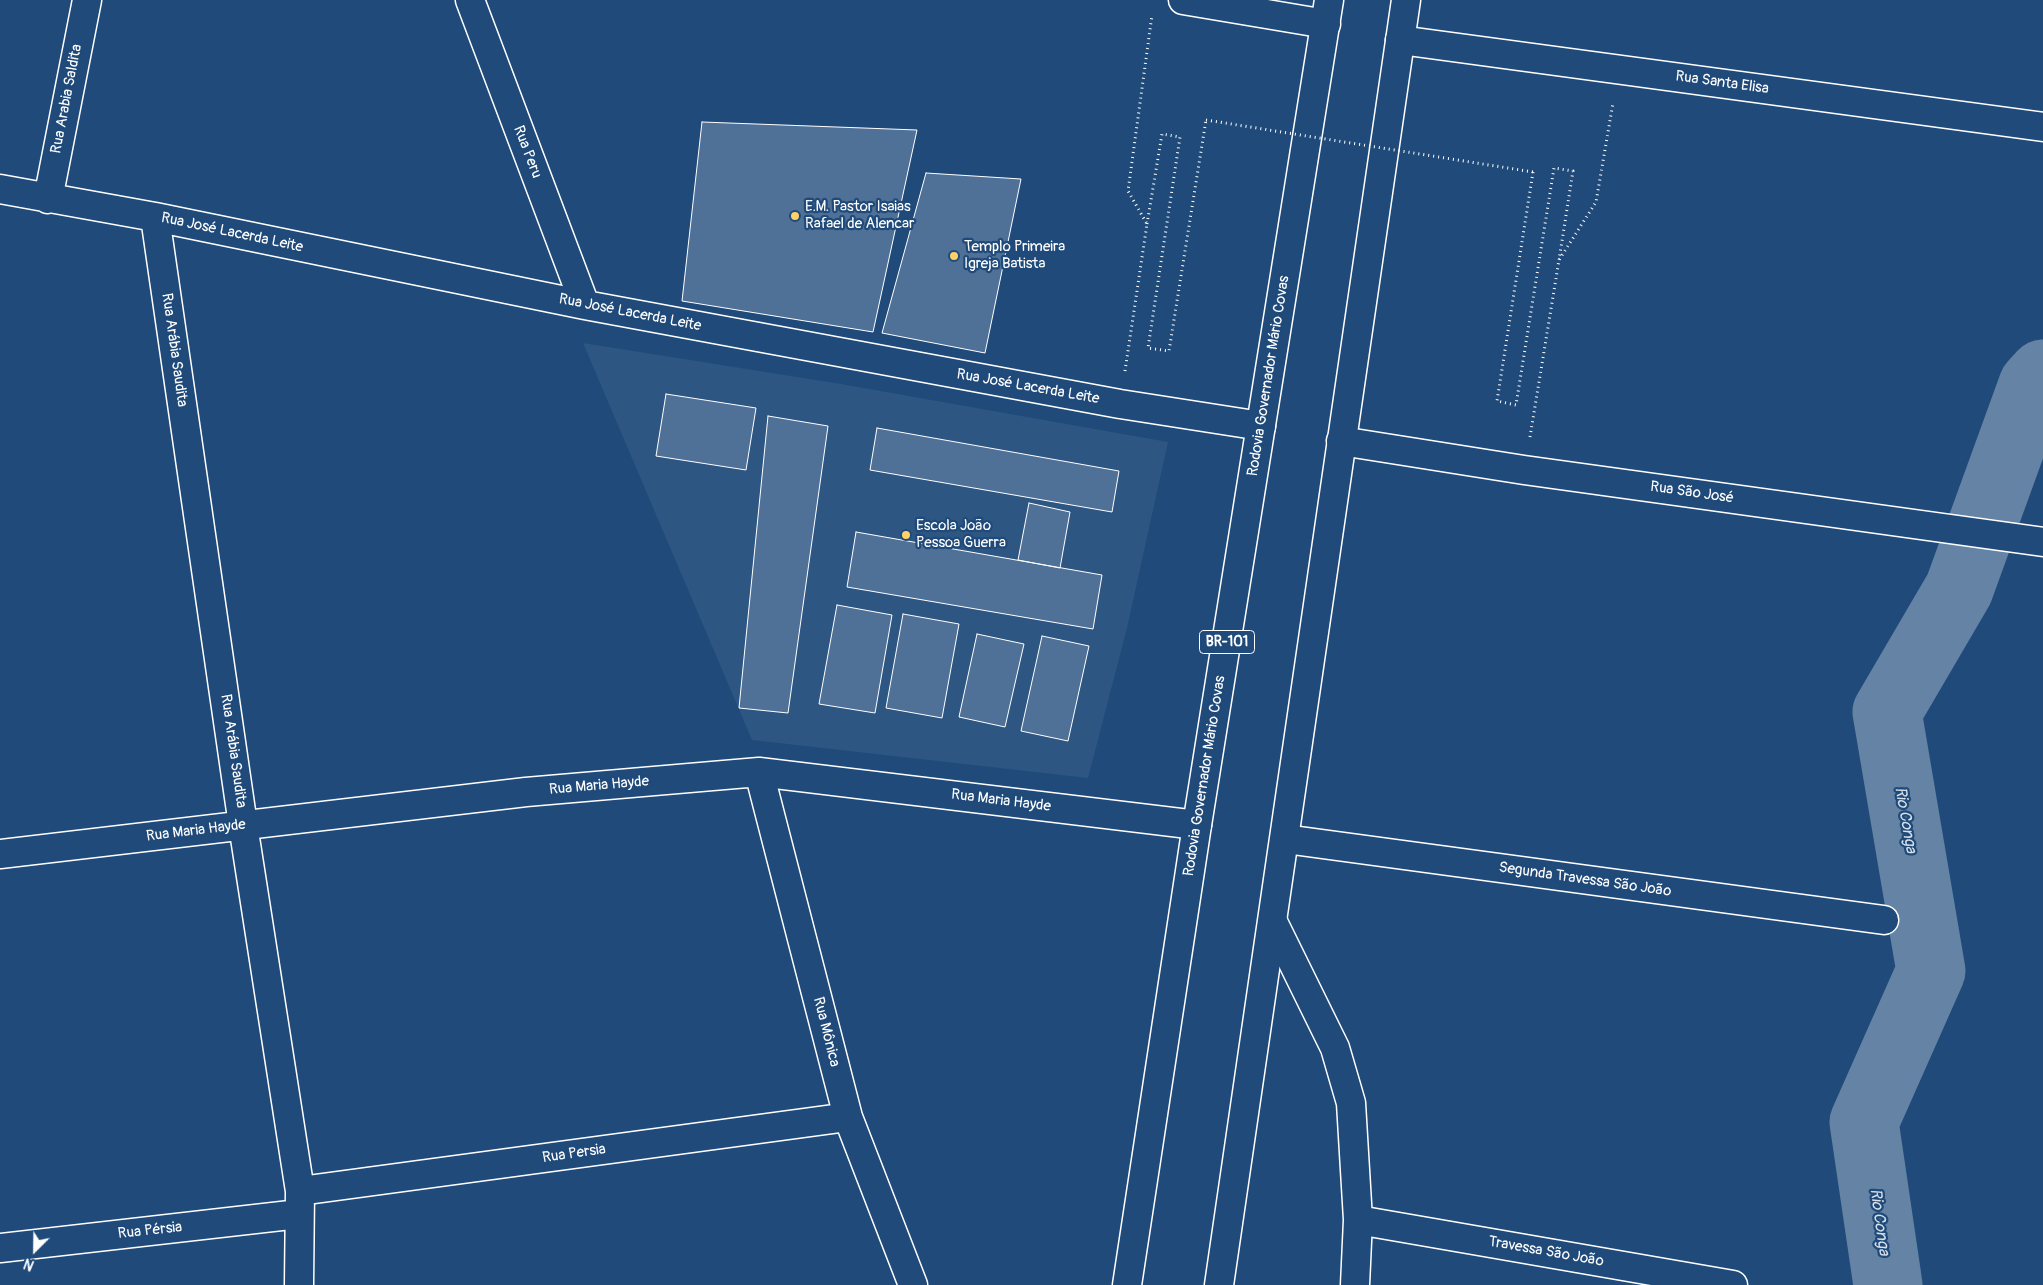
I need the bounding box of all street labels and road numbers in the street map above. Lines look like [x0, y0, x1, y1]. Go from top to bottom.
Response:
street label: Rua Arabia Saldita [48, 43, 86, 155]
street label: Rua Santa Elisa [1674, 68, 1770, 98]
street label: Rua Peru [509, 123, 545, 181]
street label: Rua José Lacerda Leite [159, 209, 305, 257]
street label: Rodovia Governador Mário Covas [1244, 274, 1294, 478]
street label: Rua José Lacerda Leite [557, 290, 703, 336]
street label: Rua Arábia Saudita [157, 292, 191, 408]
street label: Rua José Lacerda Leite [955, 366, 1101, 408]
street label: Rua São José [1649, 478, 1735, 508]
road number: BR-101 [1200, 630, 1254, 654]
street label: Rodovia Governador Mário Covas [1180, 674, 1230, 878]
street label: Rua Arábia Saudita [216, 693, 250, 809]
street label: Rua Maria Hayde [548, 773, 650, 799]
street label: Rua Maria Hayde [950, 786, 1052, 816]
street label: Rua Maria Hayde [145, 816, 247, 846]
street label: Segunda Travessa São João [1498, 859, 1672, 901]
street label: Rua Mônica [809, 995, 843, 1069]
street label: Rua Persia [541, 1141, 607, 1167]
street label: Rua Pérsia [117, 1219, 183, 1243]
street label: Travessa São João [1487, 1233, 1605, 1271]

